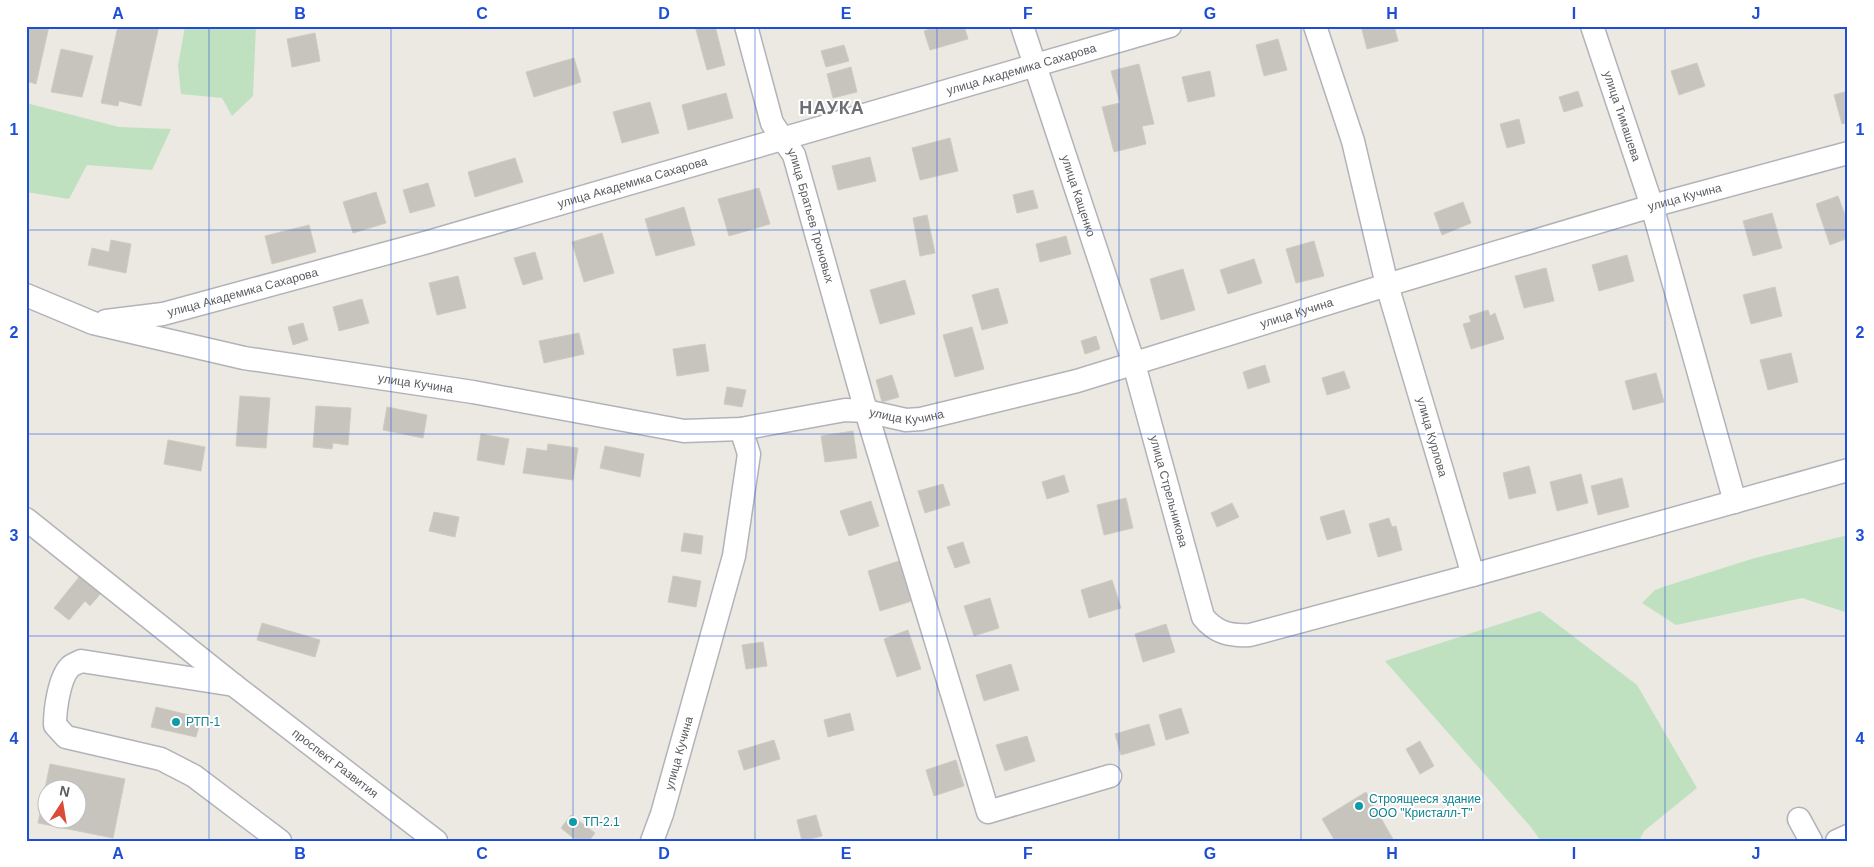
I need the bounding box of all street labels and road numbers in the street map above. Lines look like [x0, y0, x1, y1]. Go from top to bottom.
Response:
street label: улица Академика Сахарова [945, 41, 1098, 98]
street label: улица Тимашева [1601, 69, 1644, 163]
street label: улица Братьев Троновых [784, 145, 837, 285]
street label: улица Кащенко [1058, 153, 1098, 239]
street label: улица Академика Сахарова [556, 154, 709, 211]
street label: улица Кучина [1646, 180, 1723, 214]
street label: улица Академика Сахарова [166, 265, 320, 319]
street label: улица Кучина [1258, 295, 1335, 331]
street label: улица Кучина [377, 371, 454, 396]
street label: улица Курлова [1414, 396, 1450, 479]
street label: улица Кучина [868, 405, 946, 427]
street label: улица Стрельникова [1147, 434, 1191, 549]
street label: улица Кучина [662, 714, 696, 791]
street label: проспект Развития [289, 726, 381, 801]

